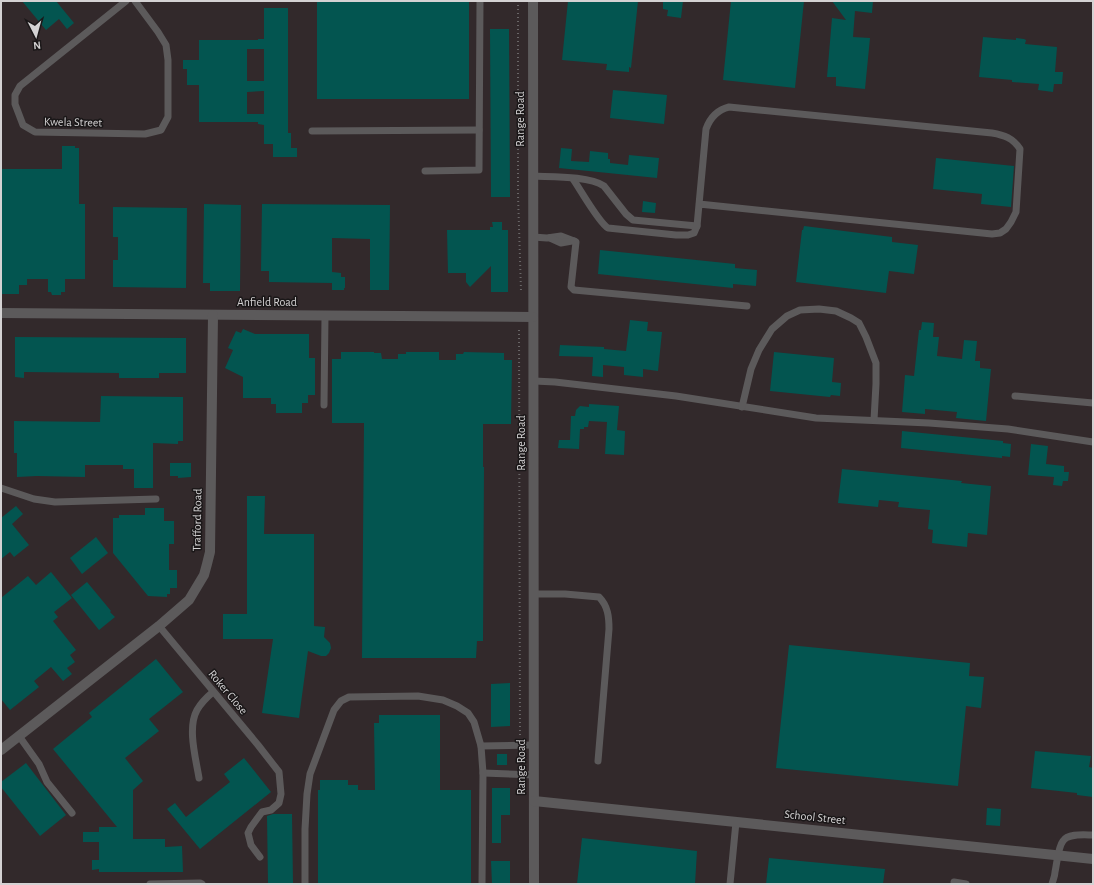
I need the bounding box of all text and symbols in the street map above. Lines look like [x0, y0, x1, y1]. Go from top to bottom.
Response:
north arrow [16, 16, 56, 56]
text: N [33, 40, 41, 51]
street label: Range Road [514, 91, 526, 147]
street label: Kwela Street [44, 115, 102, 129]
street label: Anfield Road [237, 296, 297, 308]
street label: Range Road [515, 415, 527, 471]
street label: Trafford Road [190, 488, 204, 552]
street label: Roker Close [206, 668, 250, 716]
street label: Range Road [515, 739, 527, 795]
street label: School Street [784, 808, 846, 826]

